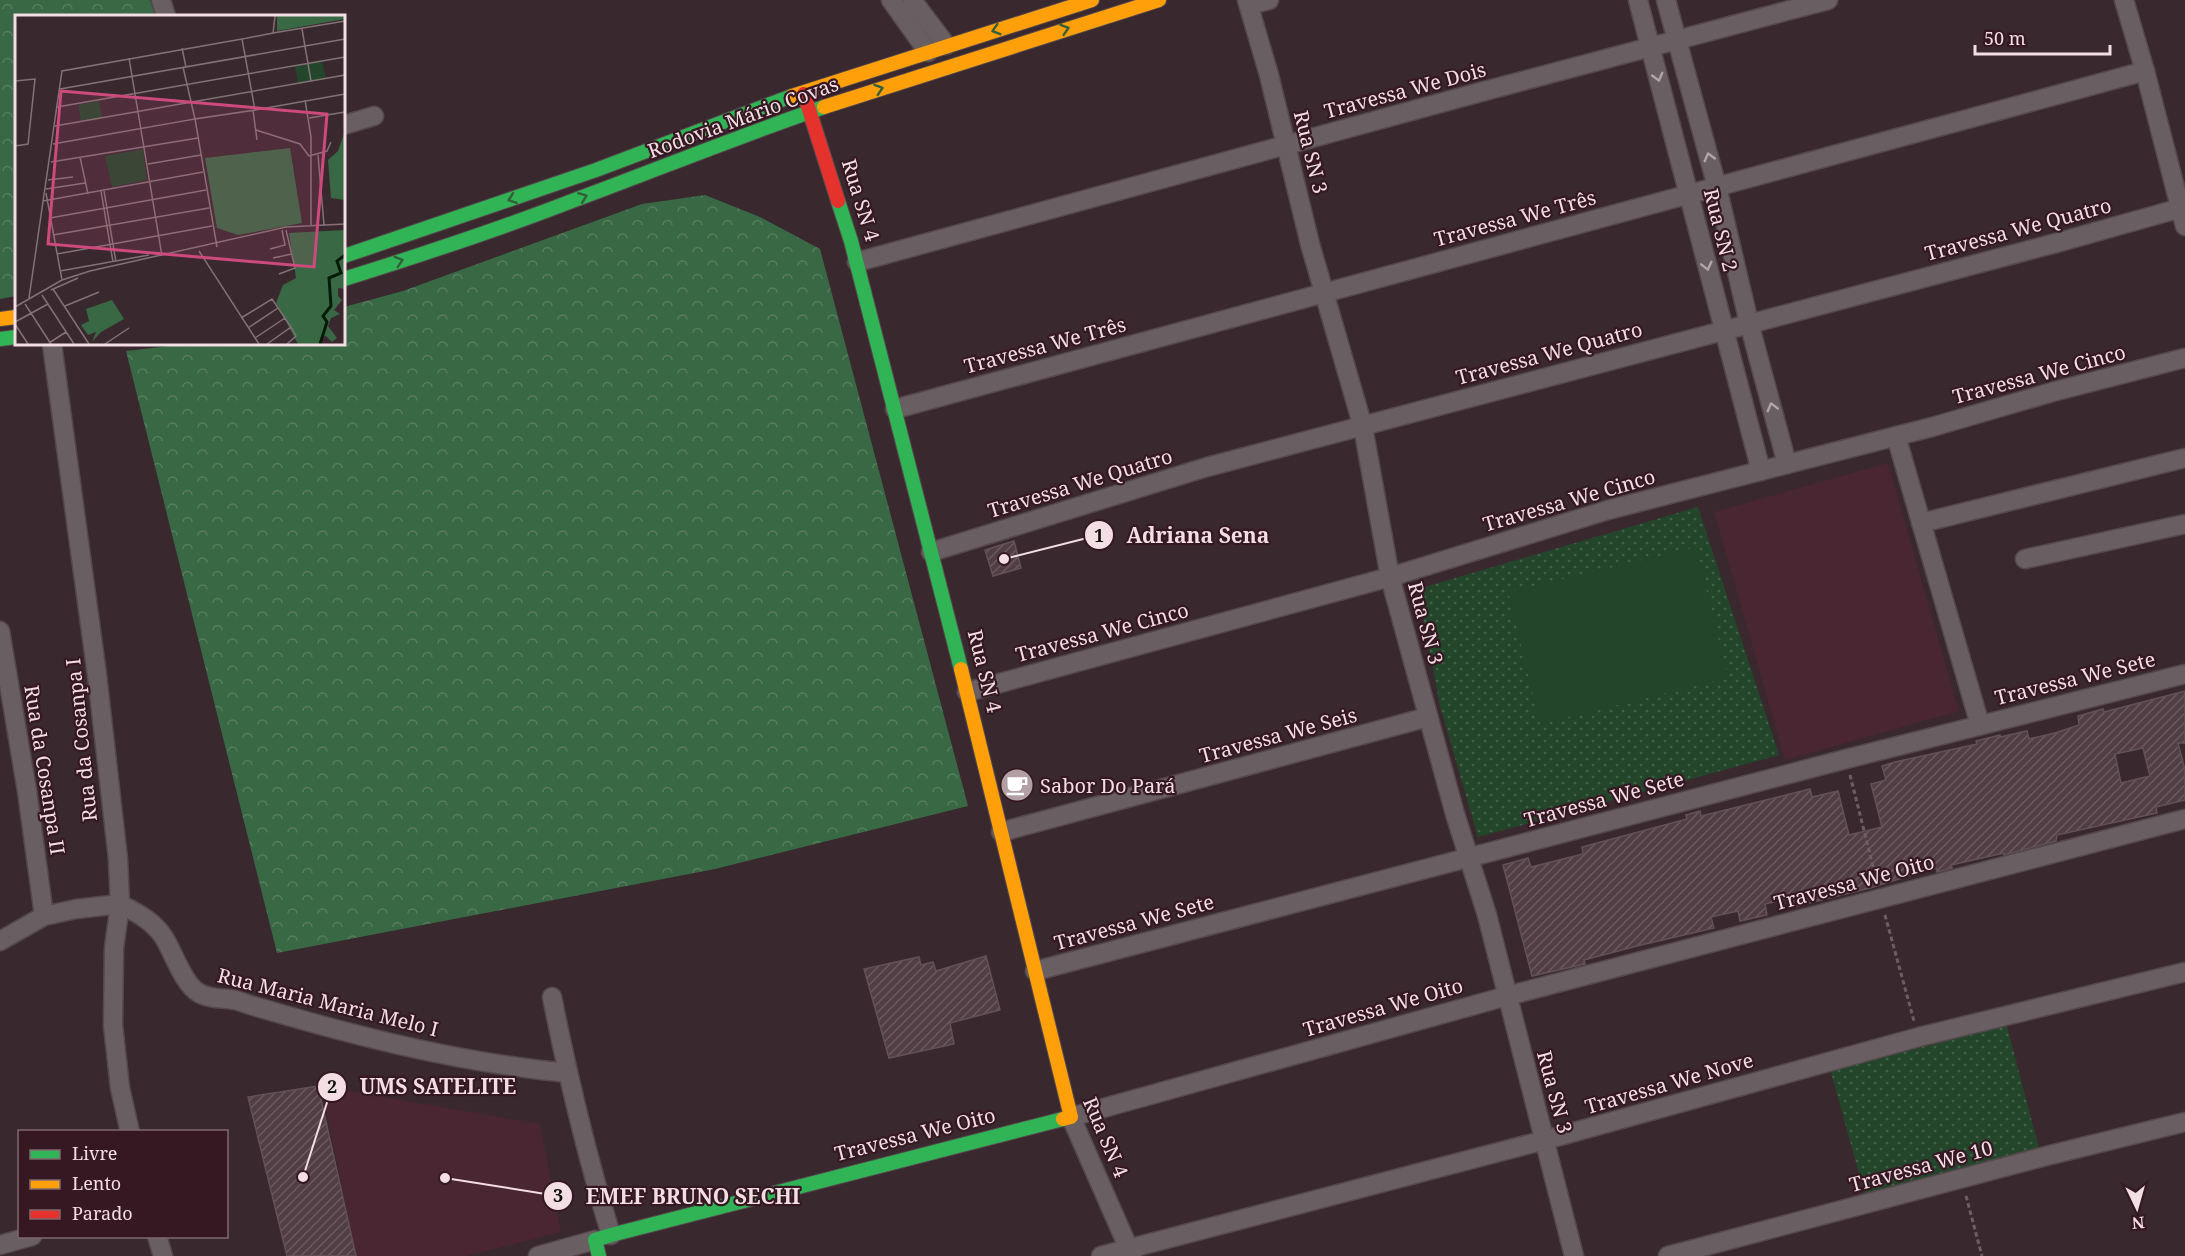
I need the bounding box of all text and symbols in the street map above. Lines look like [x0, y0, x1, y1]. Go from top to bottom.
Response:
inset map [15, 15, 345, 345]
scale bar [1975, 18, 2110, 56]
one-way arrow [991, 23, 1002, 35]
one-way arrow [1059, 24, 1070, 37]
text: 50 m [1984, 26, 2026, 50]
street label: Travessa We Dois [1321, 55, 1489, 125]
street label: Rodovia Mário Covas [644, 70, 842, 164]
one-way arrow [1650, 72, 1663, 82]
one-way arrow [873, 83, 884, 96]
street label: Rua SN 3 [1288, 108, 1334, 196]
one-way arrow [1704, 152, 1716, 163]
street label: Rua SN 4 [836, 155, 886, 245]
street label: Travessa We Três [1431, 183, 1599, 253]
street label: Rua SN 2 [1698, 186, 1744, 274]
one-way arrow [507, 191, 518, 204]
street label: Travessa We Quatro [1922, 191, 2114, 267]
one-way arrow [577, 192, 588, 204]
one-way arrow [393, 256, 404, 268]
one-way arrow [1700, 260, 1713, 270]
street label: Travessa We Três [961, 310, 1129, 380]
street label: Travessa We Quatro [1453, 315, 1645, 391]
street label: Travessa We Cinco [1950, 338, 2128, 410]
one-way arrow [1766, 402, 1779, 412]
street label: Travessa We Quatro [984, 442, 1176, 524]
street label: Travessa We Cinco [1480, 463, 1658, 537]
callout: Adriana Sena [1084, 516, 1281, 555]
text: Adriana Sena [1127, 521, 1269, 549]
text: 1 [1094, 523, 1104, 547]
street label: Rua SN 3 [1402, 579, 1450, 667]
street label: Travessa We Cinco [1013, 596, 1191, 668]
street label: Rua SN 4 [962, 627, 1008, 715]
street label: Travessa We Sete [1992, 645, 2158, 711]
street label: Rua da Cosanpa I [59, 657, 103, 823]
street label: Rua da Cosanpa II [18, 683, 72, 857]
street label: Travessa We Seis [1196, 701, 1360, 769]
street label: Travessa We Sete [1521, 765, 1687, 833]
cafe icon: Sabor Do Pará [999, 767, 1035, 803]
place label: Sabor Do Pará [1040, 772, 1175, 799]
street label: Travessa We Oito [1771, 848, 1937, 916]
street label: Travessa We Sete [1051, 888, 1217, 956]
street label: Rua Maria Maria Melo I [215, 961, 441, 1043]
street label: Travessa We Oito [1300, 971, 1466, 1043]
street label: Travessa We Nove [1582, 1046, 1756, 1120]
street label: Rua SN 3 [1531, 1048, 1579, 1136]
callout: UMS SATELITE [317, 1068, 528, 1107]
text: UMS SATELITE [360, 1072, 517, 1100]
text: 2 [327, 1074, 337, 1098]
street label: Rua SN 4 [1077, 1093, 1135, 1181]
street label: Travessa We Oito [832, 1101, 998, 1167]
legend [18, 1130, 228, 1238]
street label: Travessa We 10 [1846, 1134, 1996, 1198]
text: Livre [72, 1141, 118, 1165]
text: Lento [72, 1171, 121, 1195]
callout: EMEF BRUNO SECHI [543, 1177, 812, 1216]
north arrow [2107, 1178, 2167, 1238]
text: EMEF BRUNO SECHI [586, 1182, 800, 1210]
text: 3 [553, 1183, 563, 1207]
text: Parado [72, 1201, 133, 1225]
text: N [2131, 1211, 2146, 1234]

